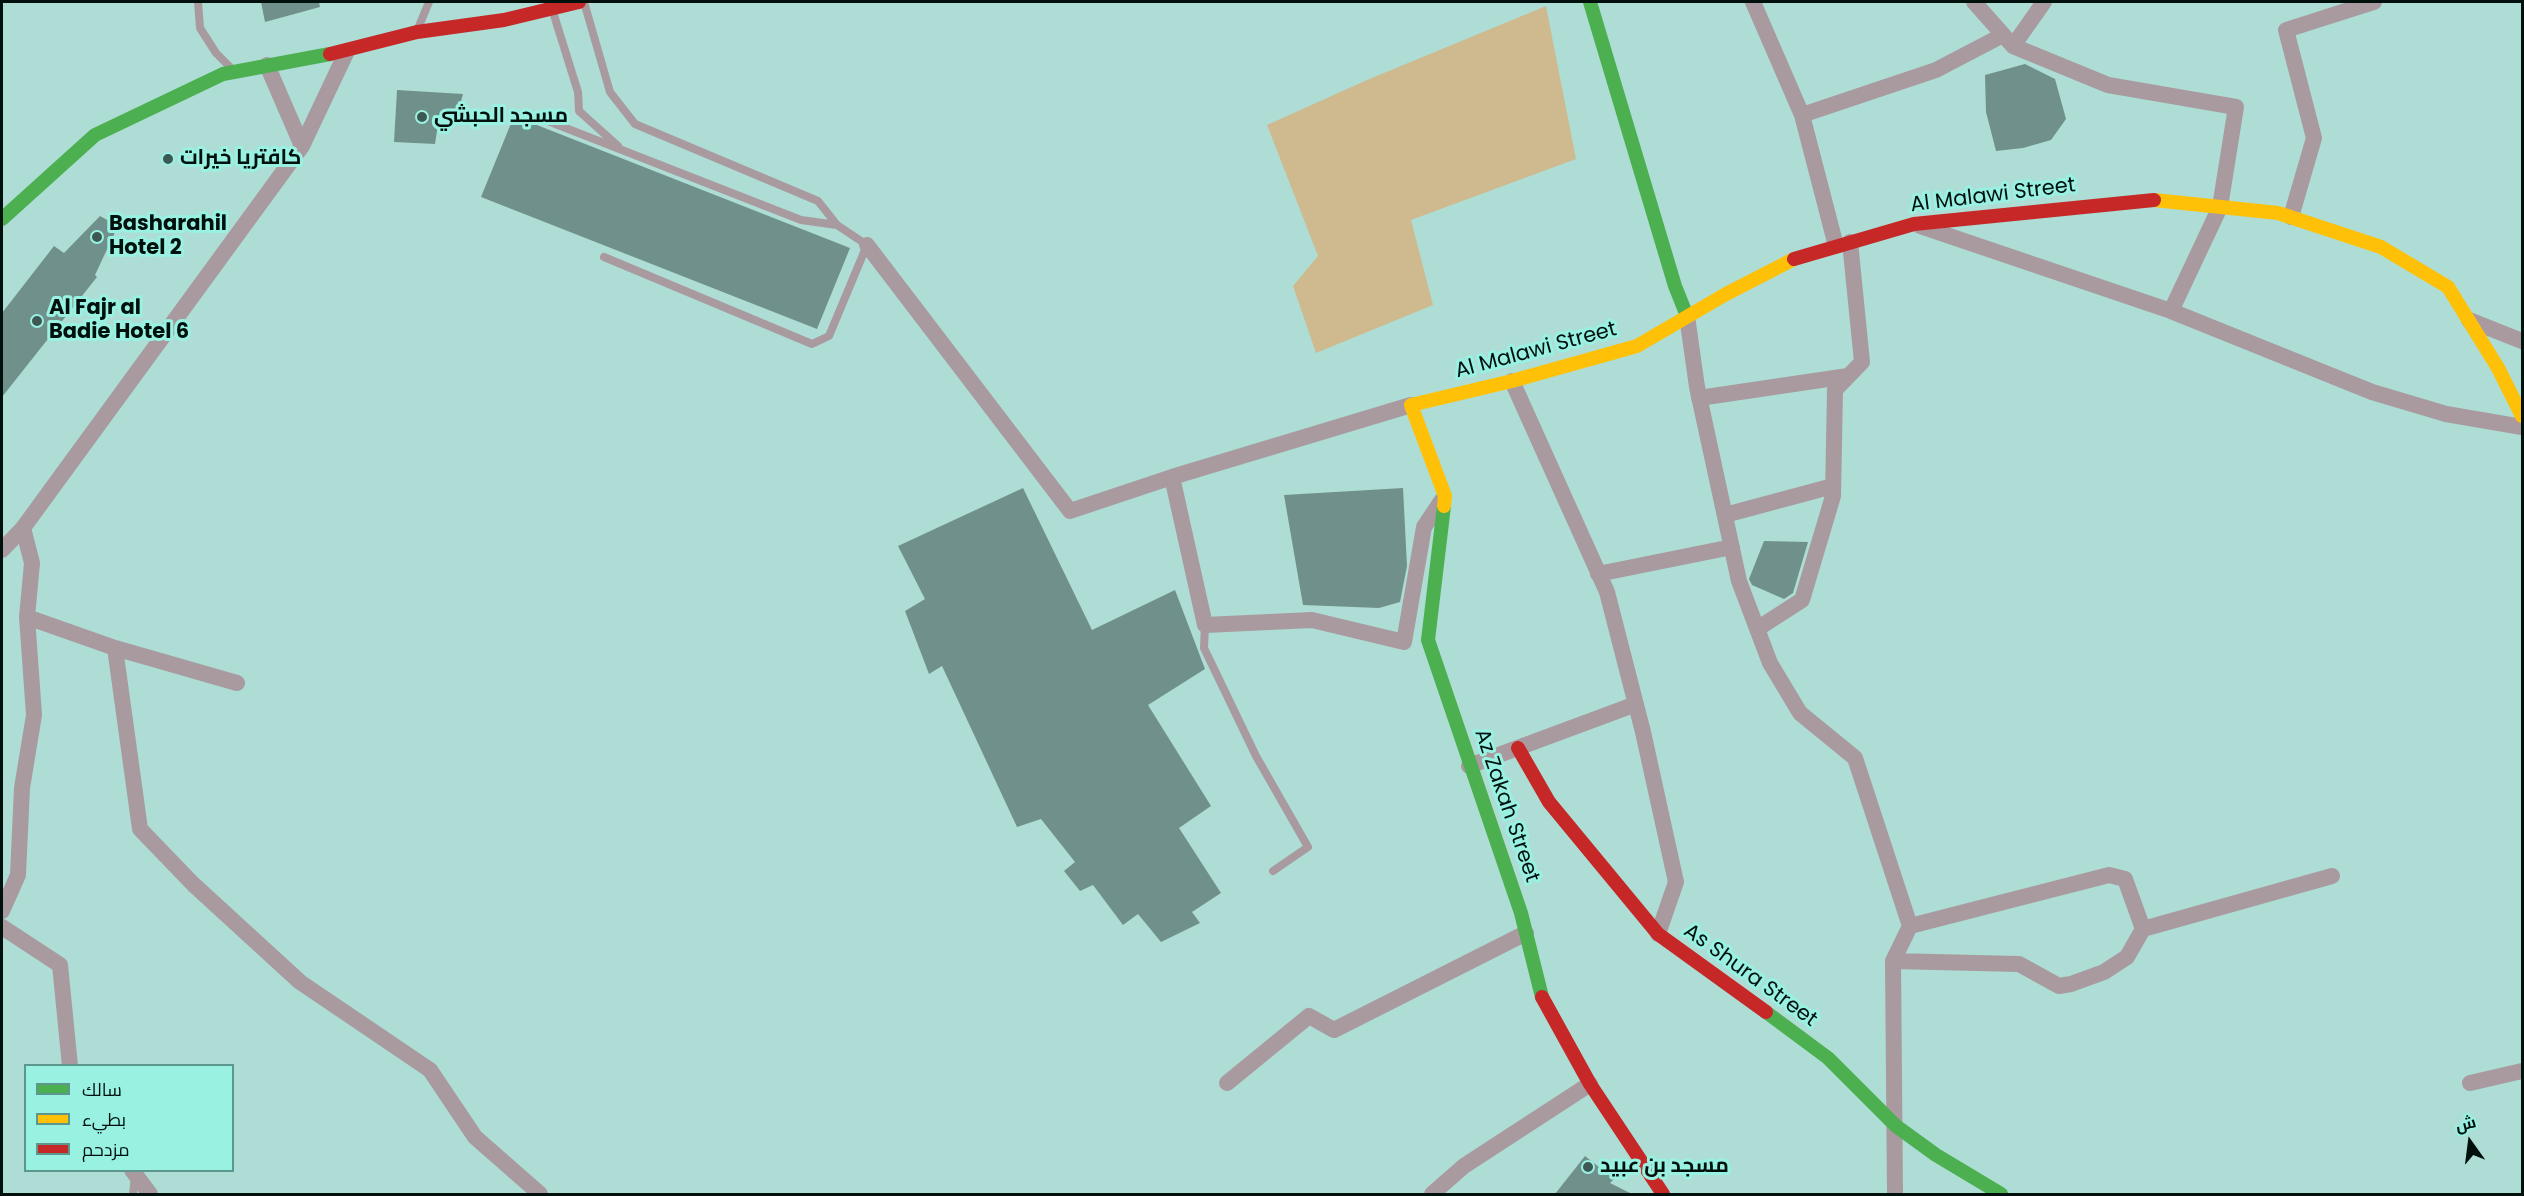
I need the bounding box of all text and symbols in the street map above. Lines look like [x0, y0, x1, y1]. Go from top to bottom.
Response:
place label: مسجد الحبشي [434, 104, 568, 130]
marker: مسجد الحبشي [415, 110, 429, 124]
place label: كافتريا خيرات [180, 146, 302, 172]
marker: كافتريا خيرات [161, 152, 175, 166]
street label: Al Malawi Street [1909, 173, 2077, 219]
place label: Basharahil Hotel 2 [109, 212, 227, 262]
marker: Basharahil Hotel 2 [90, 230, 104, 244]
place label: Al Fajr al Badie Hotel 6 [49, 296, 189, 346]
marker: Al Fajr al Badie Hotel 6 [30, 314, 44, 328]
street label: Al Malawi Street [1453, 317, 1619, 385]
street label: Az Zakah Street [1468, 726, 1544, 886]
street label: As Shura Street [1678, 919, 1822, 1033]
legend [24, 1064, 234, 1172]
text: سالك [82, 1077, 122, 1102]
text: بطيء [82, 1107, 126, 1132]
text: ش [2453, 1110, 2478, 1138]
north arrow [2440, 1112, 2500, 1172]
text: مزدحم [82, 1137, 130, 1162]
place label: مسجد بن عبيد [1600, 1154, 1729, 1180]
marker: مسجد بن عبيد [1581, 1160, 1595, 1174]

